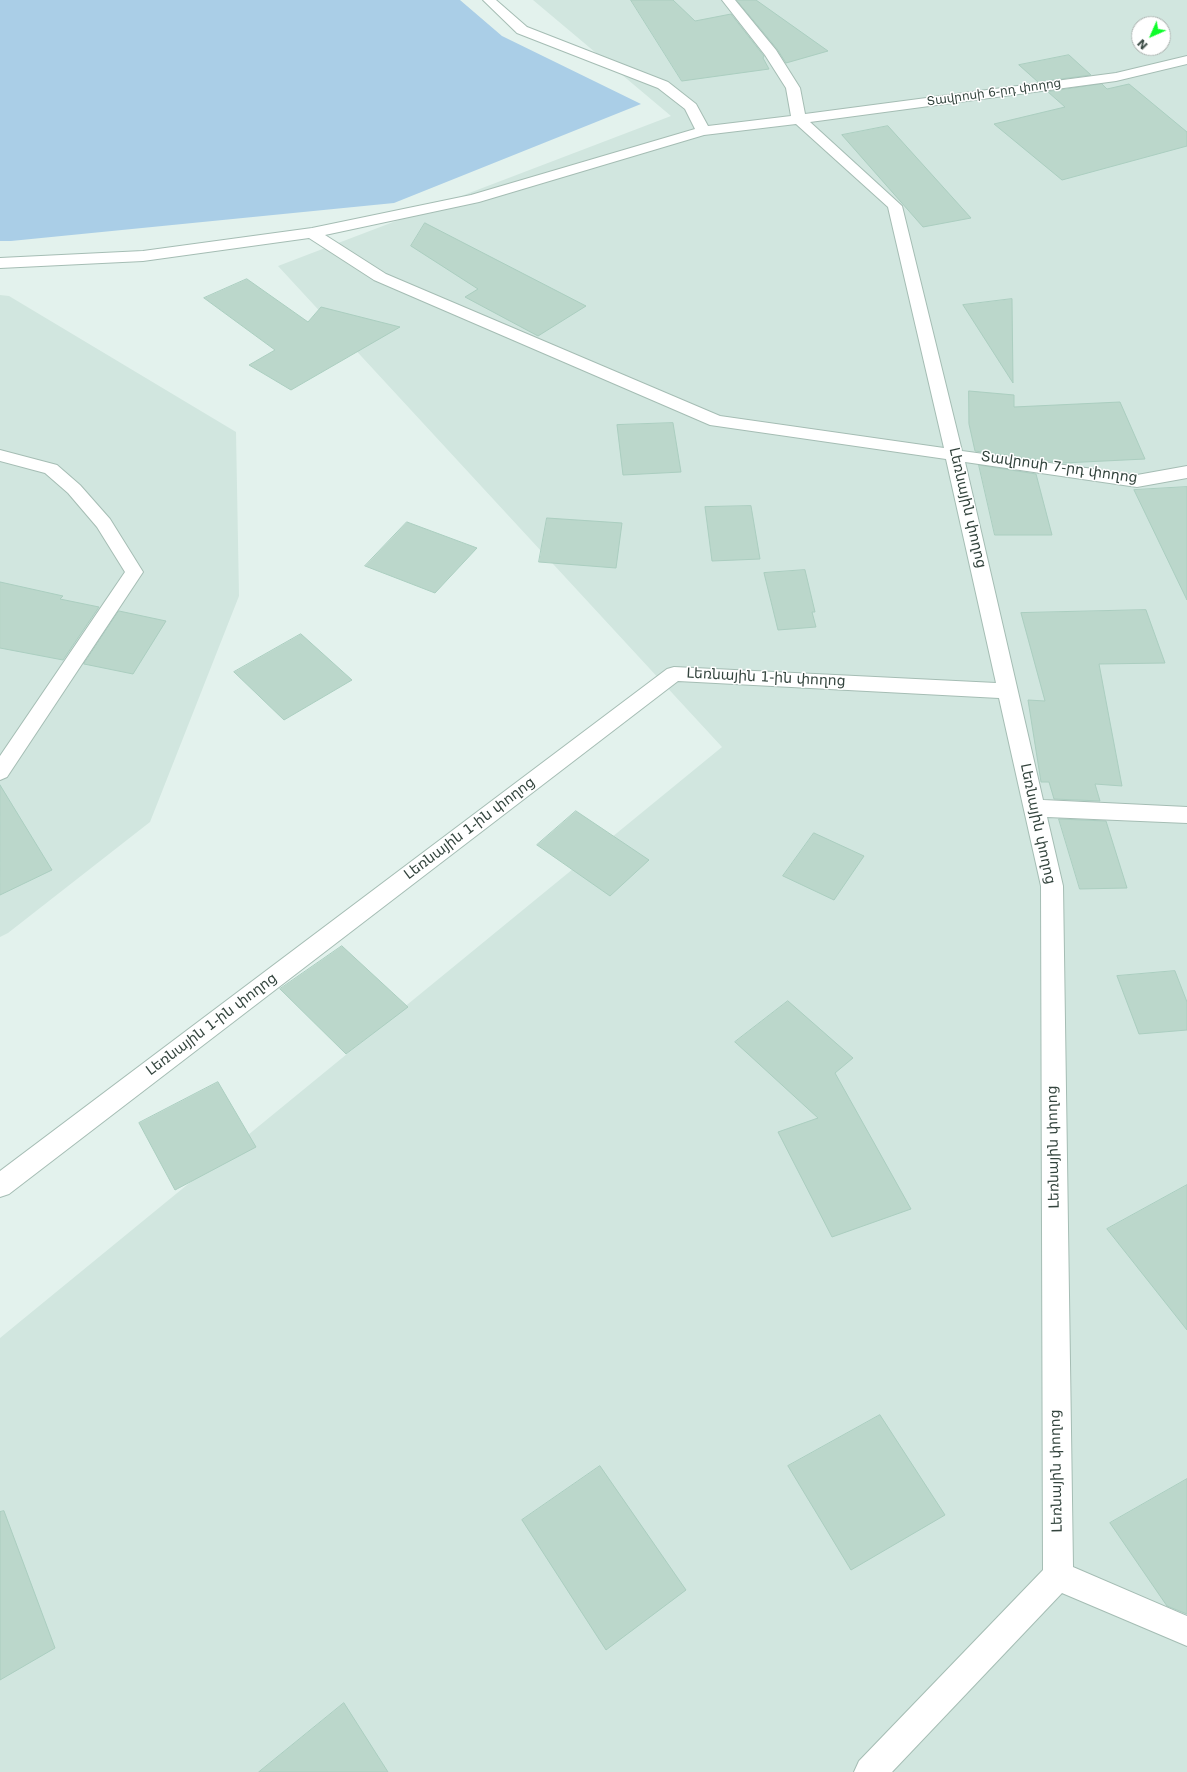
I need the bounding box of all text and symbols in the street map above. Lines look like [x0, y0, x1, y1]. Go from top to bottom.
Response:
north arrow [1131, 16, 1171, 56]
text: N [1135, 36, 1151, 52]
street label: Տավրոսի 6-րդ փողոց [926, 76, 1062, 110]
street label: Լեռնային փողոց [945, 446, 989, 570]
street label: Տավրոսի 7-րդ փողոց [980, 449, 1138, 487]
street label: Լեռնային 1-ին փողոց [686, 665, 846, 691]
street label: Լեռնային փողոց [1016, 762, 1058, 886]
street label: Լեռնային 1-ին փողոց [401, 774, 539, 884]
street label: Լեռնային 1-ին փողոց [143, 970, 281, 1080]
street label: Լեռնային փողոց [1045, 1085, 1063, 1209]
street label: Լեռնային փողոց [1048, 1409, 1066, 1533]

